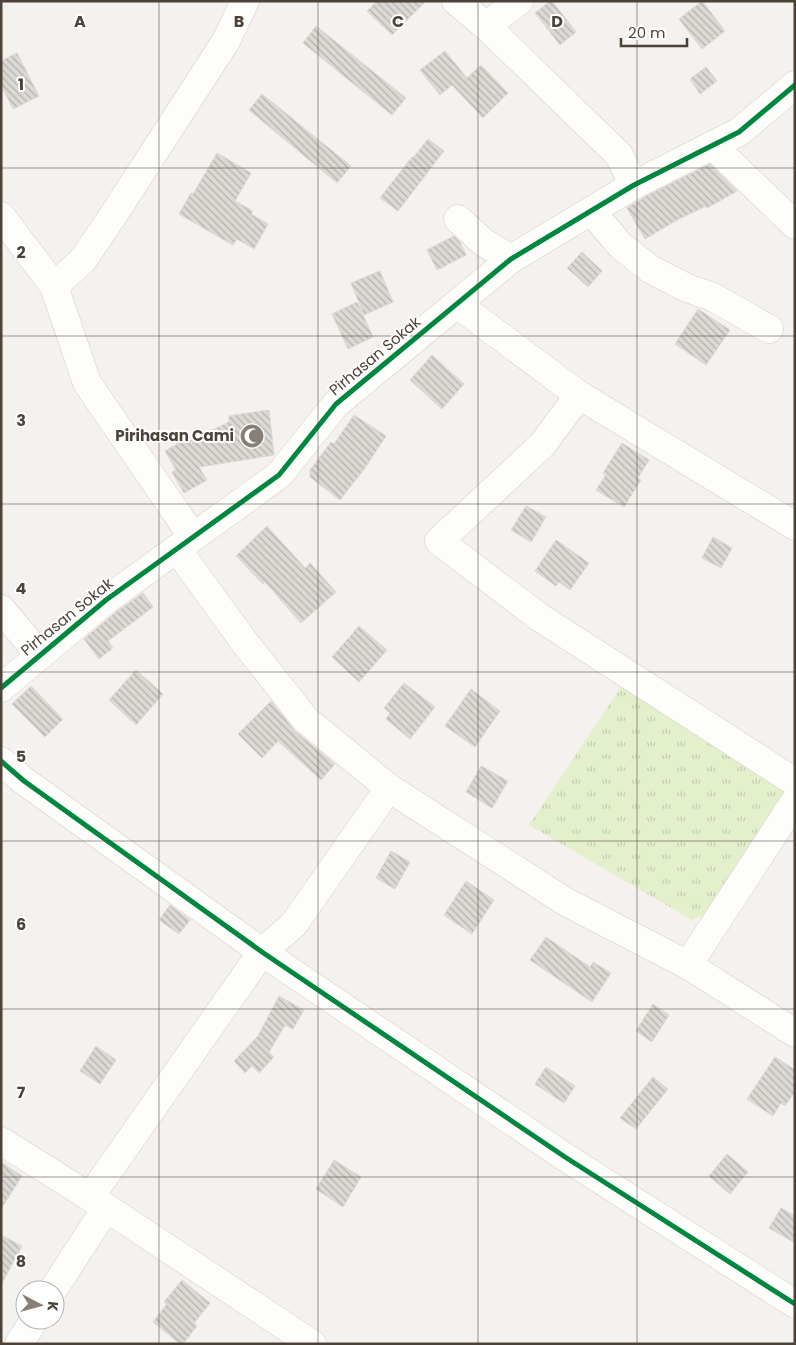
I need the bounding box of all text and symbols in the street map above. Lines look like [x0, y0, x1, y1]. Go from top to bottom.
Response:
text: A [74, 10, 86, 33]
text: B [234, 10, 244, 33]
text: C [392, 10, 404, 33]
text: D [551, 10, 563, 33]
scale bar [621, 15, 687, 47]
text: 20 m [628, 22, 666, 43]
text: 1 [18, 73, 24, 96]
text: 2 [16, 241, 26, 264]
street label: Pirhasan Sokak [325, 311, 425, 400]
text: 3 [16, 409, 26, 432]
mosque icon: Pirihasan Cami [239, 423, 265, 449]
place label: Pirihasan Cami [115, 425, 234, 446]
street label: Pirhasan Sokak [16, 573, 118, 660]
text: 4 [16, 577, 27, 600]
text: 5 [16, 745, 26, 768]
text: 6 [16, 913, 26, 936]
text: 7 [17, 1081, 26, 1104]
text: 8 [16, 1250, 26, 1273]
north arrow [15, 1280, 65, 1330]
text: K [42, 1300, 63, 1312]

